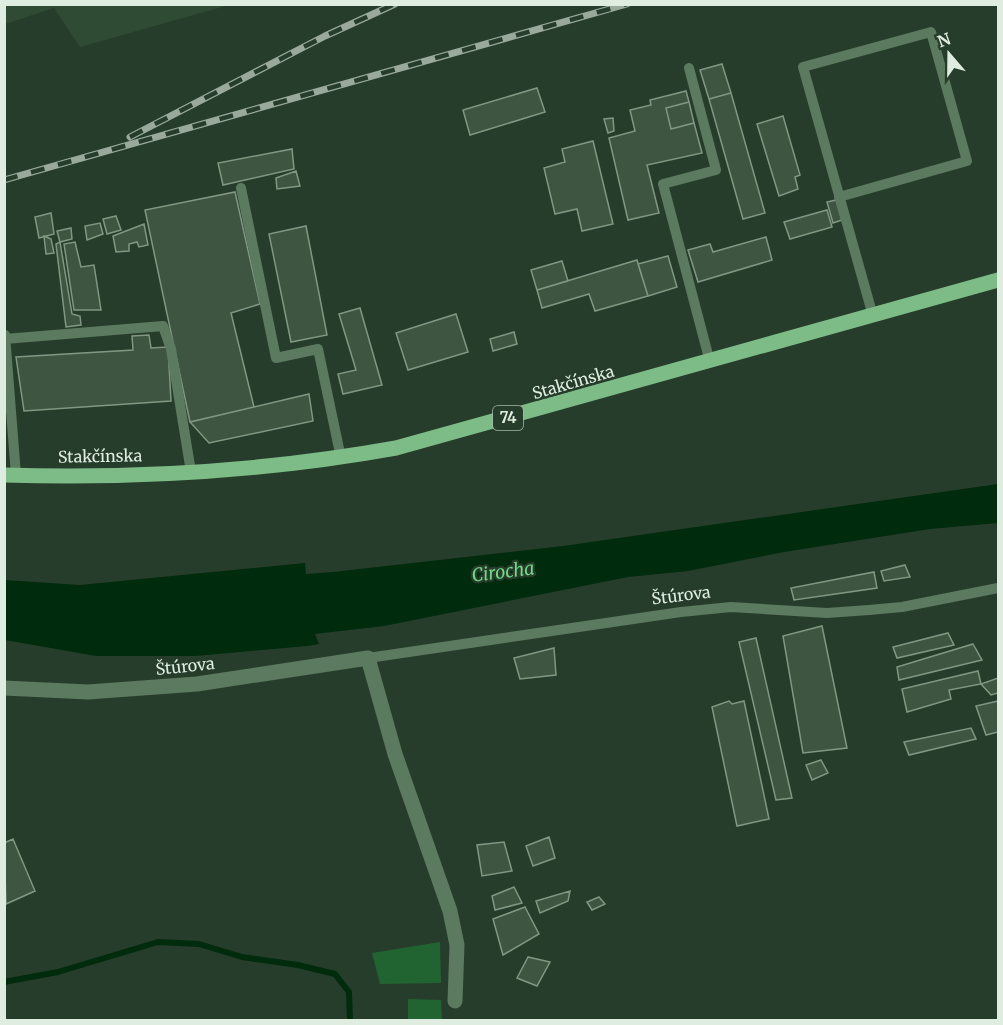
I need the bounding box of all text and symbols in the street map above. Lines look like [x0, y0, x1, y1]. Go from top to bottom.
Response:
north arrow [919, 24, 979, 84]
text: N [935, 28, 954, 51]
street label: Stakčínska [530, 361, 617, 403]
road number: 74 [493, 406, 523, 430]
street label: Stakčínska [58, 445, 143, 467]
water label: Cirocha [470, 556, 536, 587]
street label: Štúrova [650, 581, 712, 609]
street label: Štúrova [155, 653, 216, 679]

